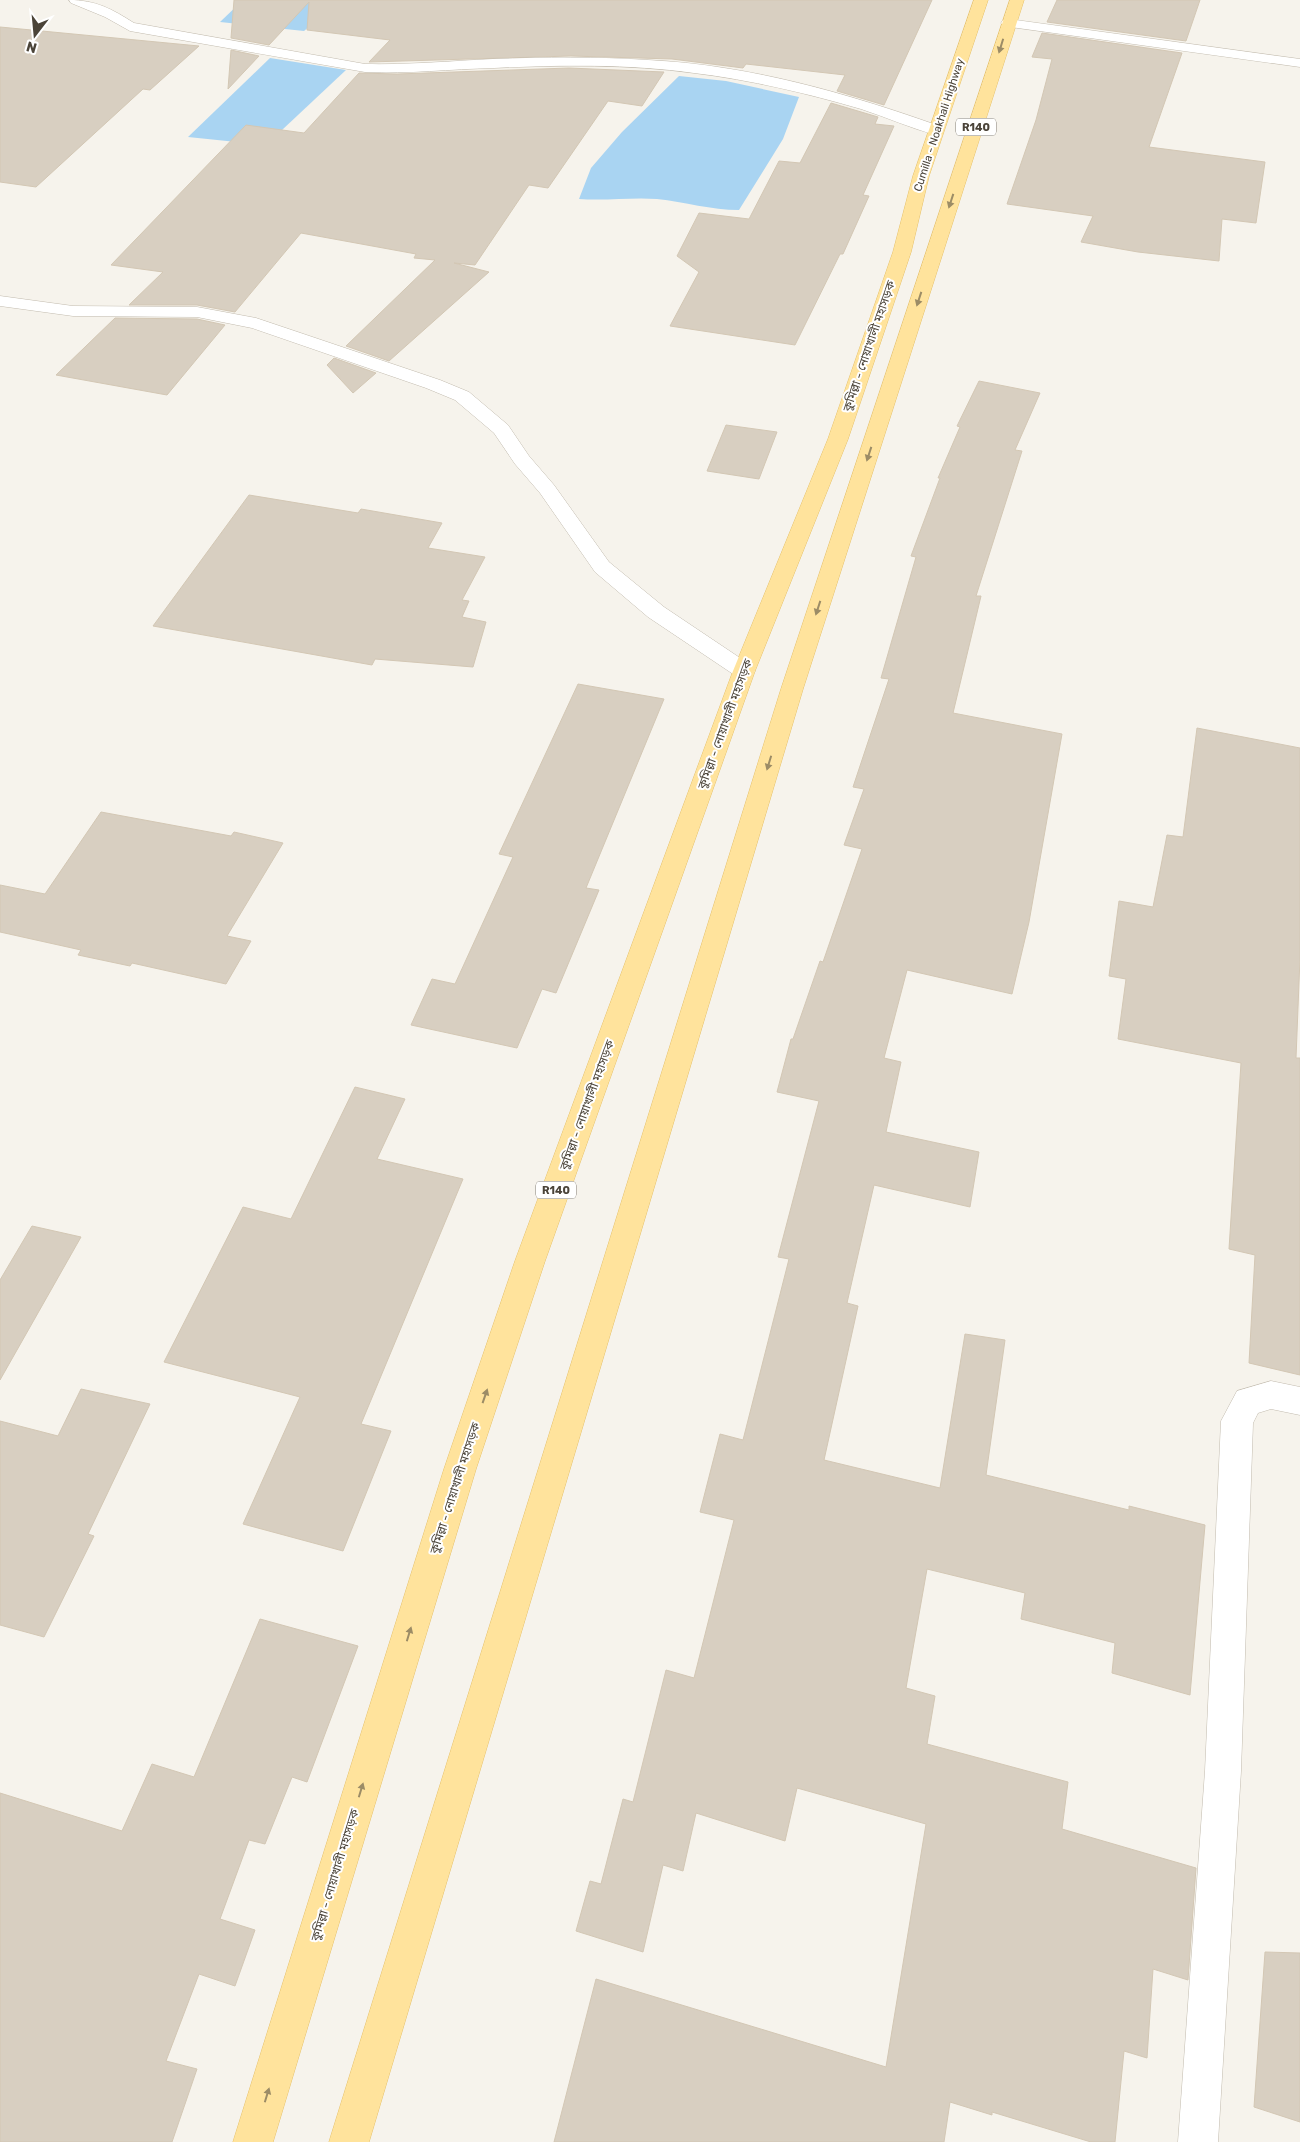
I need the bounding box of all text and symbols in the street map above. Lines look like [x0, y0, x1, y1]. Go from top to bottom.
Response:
north arrow [10, 10, 60, 60]
text: N [24, 37, 39, 57]
one-way arrow [996, 39, 1004, 54]
street label: Cumilla - Noakhali Highway [911, 57, 967, 193]
road number: R140 [956, 118, 996, 136]
one-way arrow [947, 193, 954, 208]
street label: কুমিল্লা - নোয়াখালী মহাসড়ক [839, 278, 899, 414]
one-way arrow [915, 292, 923, 307]
one-way arrow [865, 446, 872, 461]
one-way arrow [814, 601, 822, 616]
street label: কুমিল্লা - নোয়াখালী মহাসড়ক [694, 657, 756, 792]
one-way arrow [765, 756, 773, 771]
street label: কুমিল্লা - নোয়াখালী মহাসড়ক [556, 1038, 618, 1173]
road number: R140 [536, 1182, 576, 1198]
one-way arrow [481, 1388, 489, 1403]
street label: কুমিল্লা - নোয়াখালী মহাসড়ক [426, 1420, 484, 1557]
one-way arrow [406, 1627, 413, 1642]
one-way arrow [358, 1782, 366, 1797]
street label: কুমিল্লা - নোয়াখালী মহাসড়ক [307, 1807, 363, 1944]
one-way arrow [263, 2088, 271, 2103]

